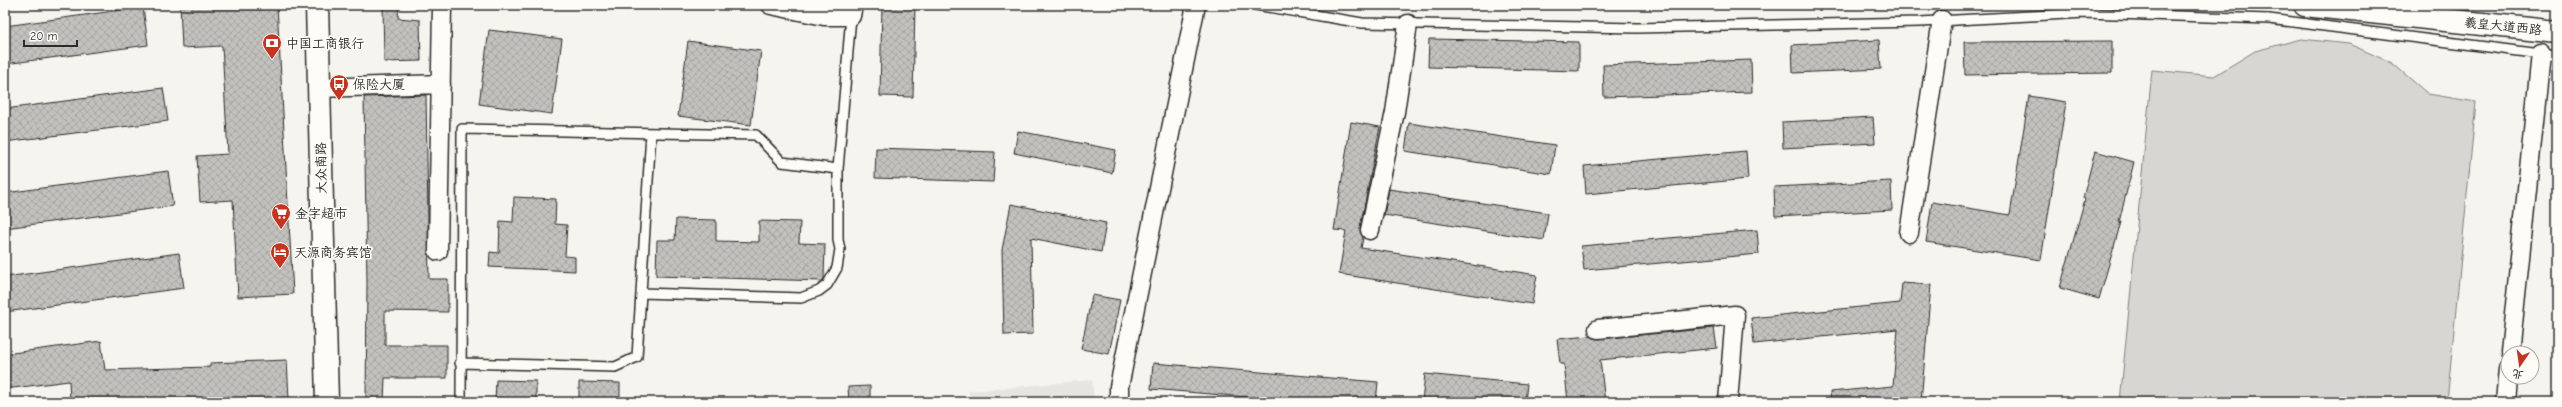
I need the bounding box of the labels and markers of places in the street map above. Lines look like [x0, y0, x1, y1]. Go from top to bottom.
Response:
bank icon: 中国工商银行 [261, 32, 283, 60]
place label: 中国工商银行 [286, 36, 364, 51]
bus stop icon: 保险大厦 [328, 73, 350, 101]
place label: 保险大厦 [353, 77, 405, 92]
supermarket icon: 金字超市 [270, 202, 292, 230]
place label: 金字超市 [295, 206, 347, 221]
hotel icon: 天源商务宾馆 [269, 241, 291, 269]
place label: 天源商务宾馆 [294, 245, 372, 260]

